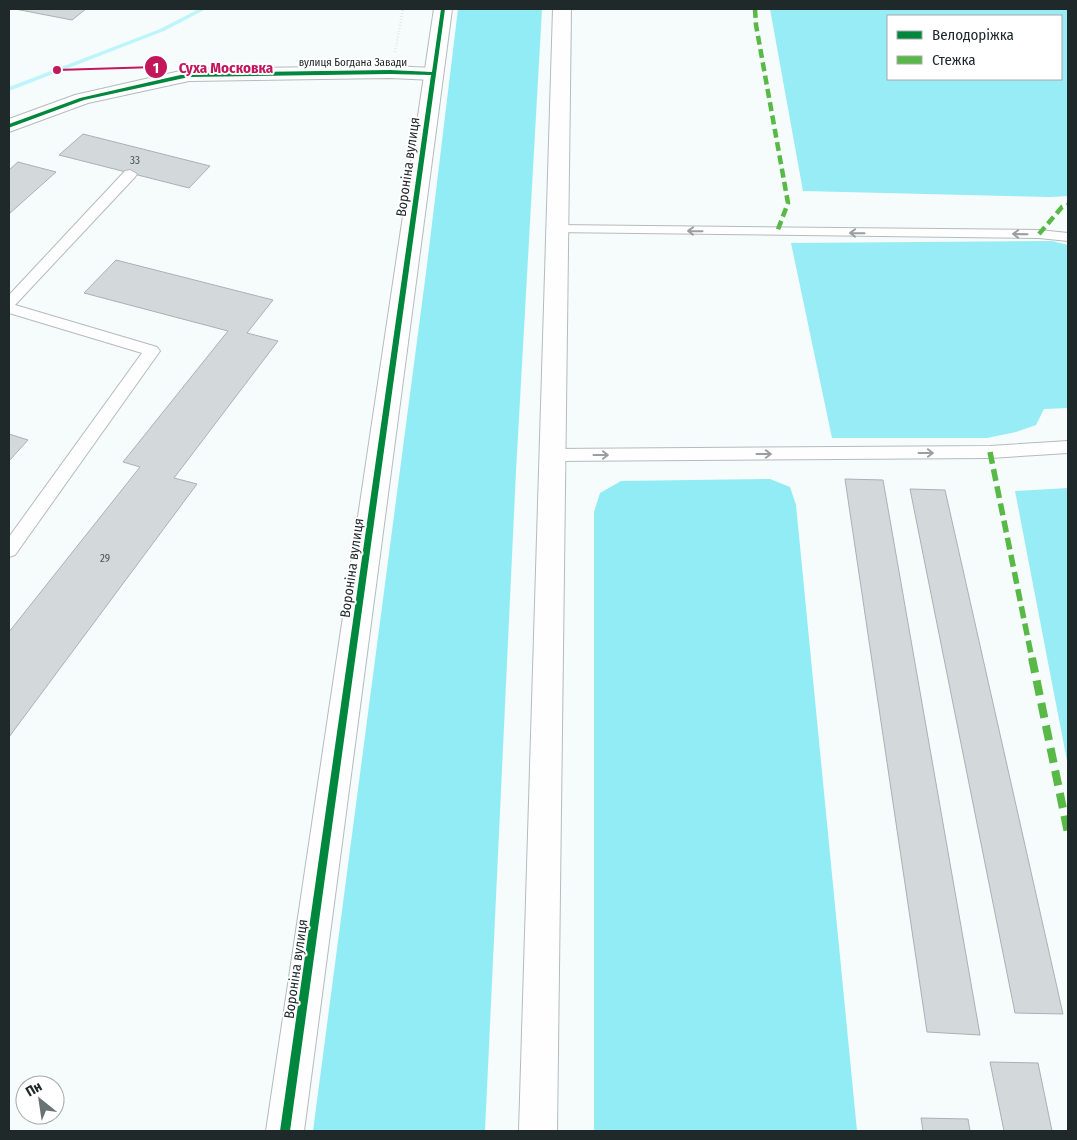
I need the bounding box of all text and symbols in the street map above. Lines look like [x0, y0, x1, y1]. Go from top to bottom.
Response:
legend [887, 15, 1062, 80]
text: Велодоріжка [932, 26, 1014, 44]
text: Стежка [932, 51, 976, 69]
callout: Суха Московка [144, 52, 283, 82]
street label: вулиця Богдана Завади [299, 56, 407, 69]
text: 1 [153, 59, 159, 77]
text: Суха Московка [179, 59, 274, 77]
street label: Вороніна вулиця [393, 116, 423, 218]
house number: 33 [130, 154, 140, 167]
one-way arrow [687, 226, 703, 236]
one-way arrow [849, 228, 866, 238]
one-way arrow [1012, 229, 1028, 239]
one-way arrow [918, 448, 934, 458]
one-way arrow [756, 449, 772, 459]
one-way arrow [593, 450, 609, 460]
street label: Вороніна вулиця [337, 517, 367, 619]
house number: 29 [100, 552, 110, 565]
street label: Вороніна вулиця [281, 918, 311, 1020]
north arrow [15, 1075, 65, 1125]
text: Пн [23, 1078, 45, 1101]

